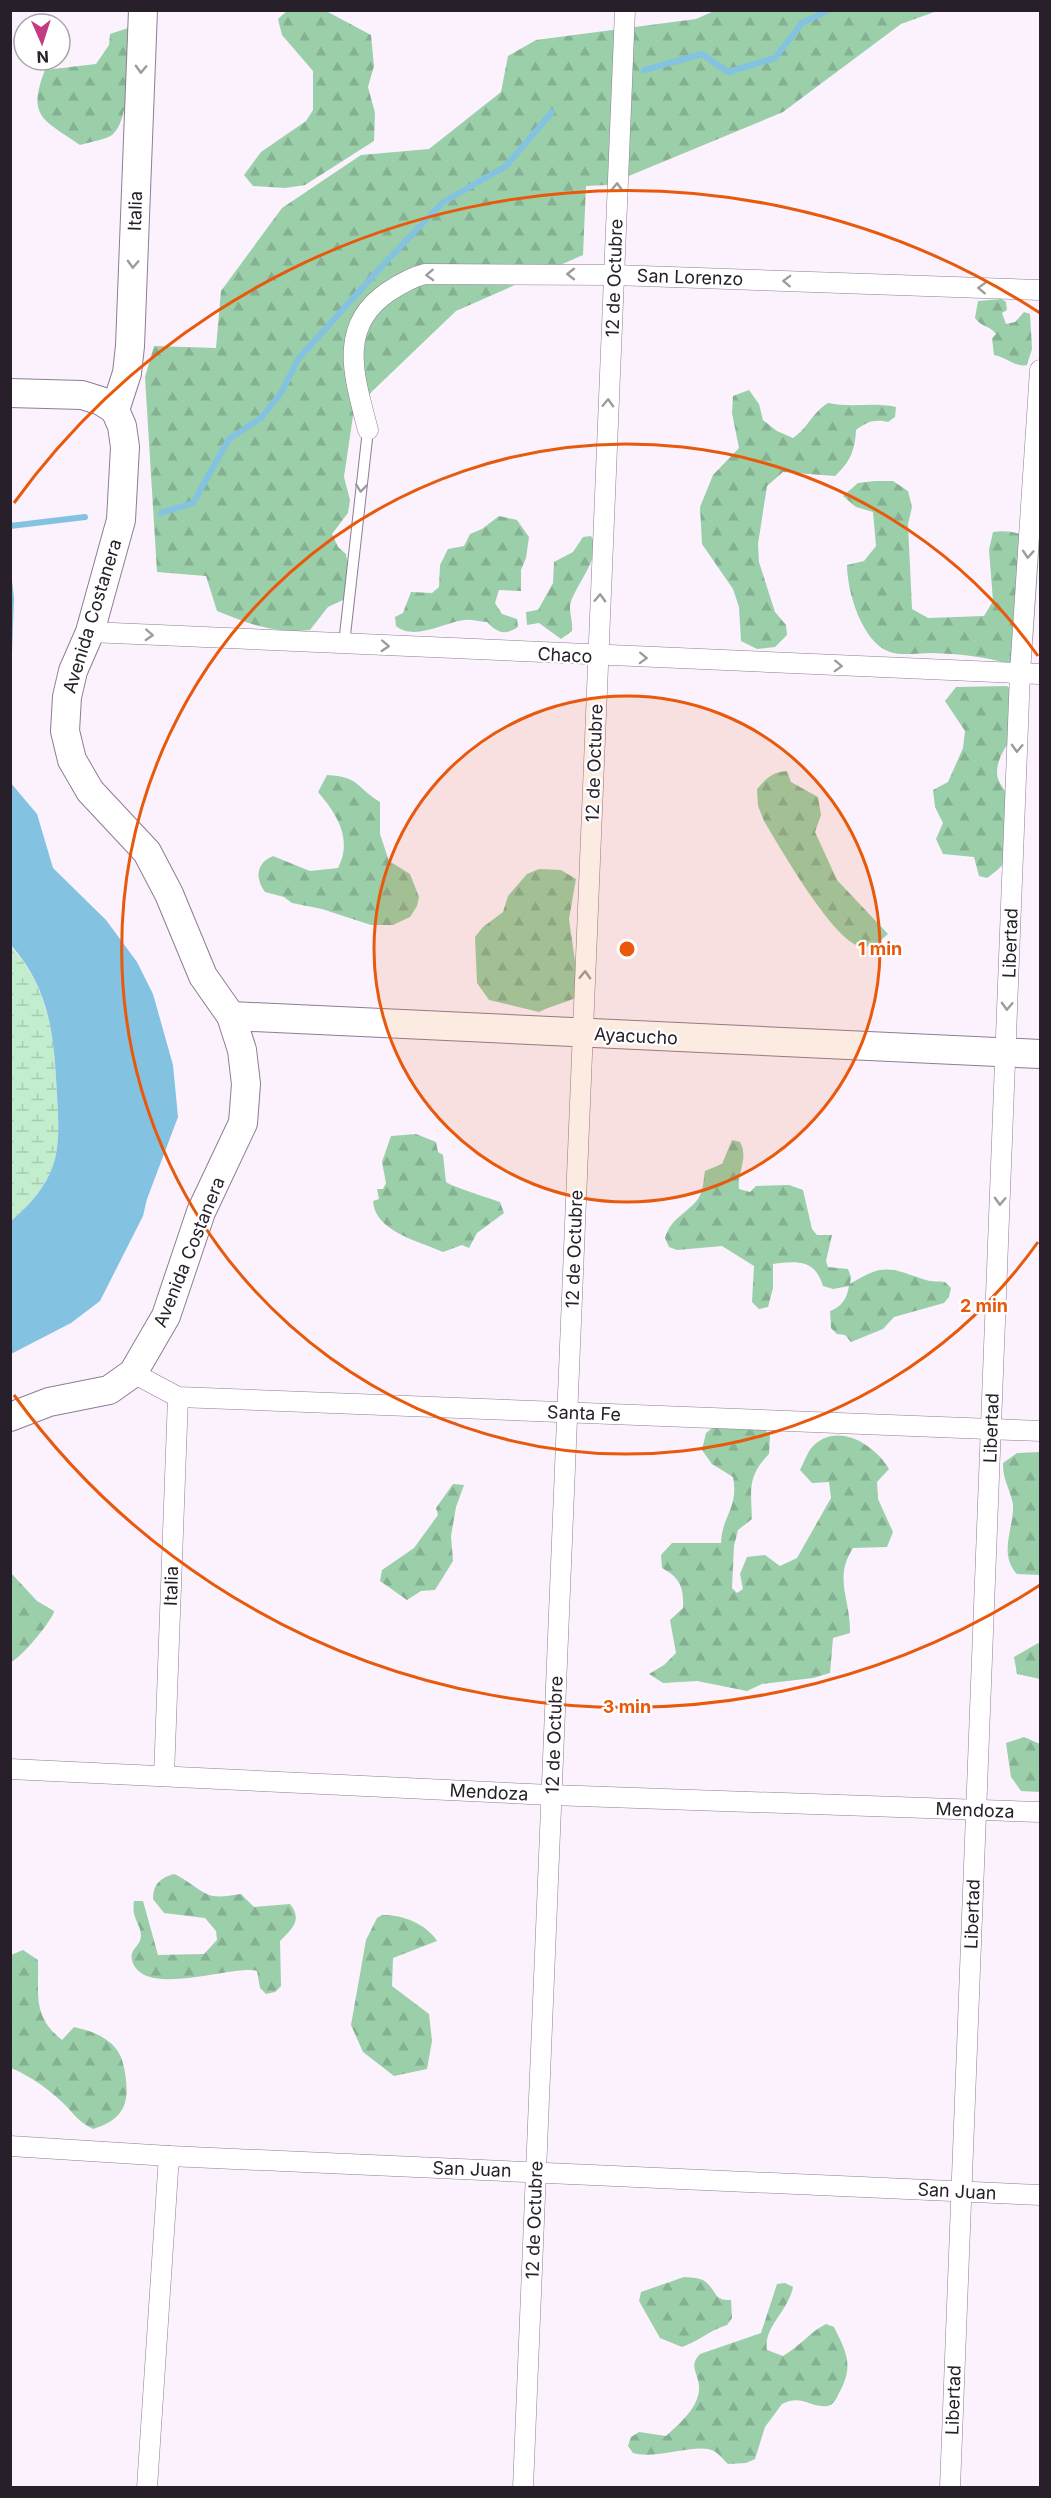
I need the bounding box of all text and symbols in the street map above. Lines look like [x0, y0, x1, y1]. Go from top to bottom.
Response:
north arrow [12, 12, 72, 72]
text: N [36, 47, 49, 67]
one-way arrow [134, 64, 147, 73]
one-way arrow [611, 183, 624, 192]
street label: Italia [124, 191, 146, 231]
street label: 12 de Octubre [601, 218, 627, 338]
one-way arrow [127, 259, 140, 268]
street label: San Lorenzo [636, 265, 744, 289]
one-way arrow [426, 268, 435, 281]
one-way arrow [567, 268, 576, 280]
one-way arrow [783, 274, 792, 287]
one-way arrow [978, 281, 987, 294]
one-way arrow [602, 398, 615, 407]
one-way arrow [355, 483, 368, 492]
street label: Avenida Costanera [59, 536, 125, 696]
one-way arrow [1022, 549, 1035, 558]
one-way arrow [594, 593, 607, 602]
one-way arrow [144, 628, 153, 641]
one-way arrow [381, 639, 390, 652]
street label: Chaco [537, 643, 593, 667]
one-way arrow [639, 652, 648, 664]
one-way arrow [833, 659, 842, 672]
street label: 12 de Octubre [581, 703, 607, 823]
one-way arrow [1011, 744, 1023, 753]
street label: Libertad [998, 908, 1022, 978]
text: 1 min [858, 938, 902, 959]
centre of rings [617, 939, 637, 959]
one-way arrow [579, 970, 592, 979]
one-way arrow [1001, 1002, 1014, 1011]
street label: Ayacucho [594, 1023, 678, 1049]
street label: Avenida Costanera [149, 1174, 229, 1330]
street label: 12 de Octubre [561, 1189, 587, 1309]
one-way arrow [993, 1197, 1006, 1206]
text: 2 min [960, 1295, 1008, 1316]
street label: Libertad [979, 1393, 1003, 1463]
street label: Santa Fe [547, 1401, 621, 1425]
street label: Italia [160, 1566, 182, 1606]
street label: 12 de Octubre [541, 1675, 567, 1795]
text: 3 min [603, 1696, 651, 1717]
street label: Mendoza [449, 1779, 529, 1805]
street label: Mendoza [935, 1798, 1015, 1822]
street label: Libertad [960, 1879, 984, 1949]
street label: San Juan [432, 2157, 512, 2181]
street label: 12 de Octubre [521, 2160, 547, 2280]
street label: San Juan [917, 2178, 997, 2204]
street label: Libertad [941, 2365, 965, 2435]

